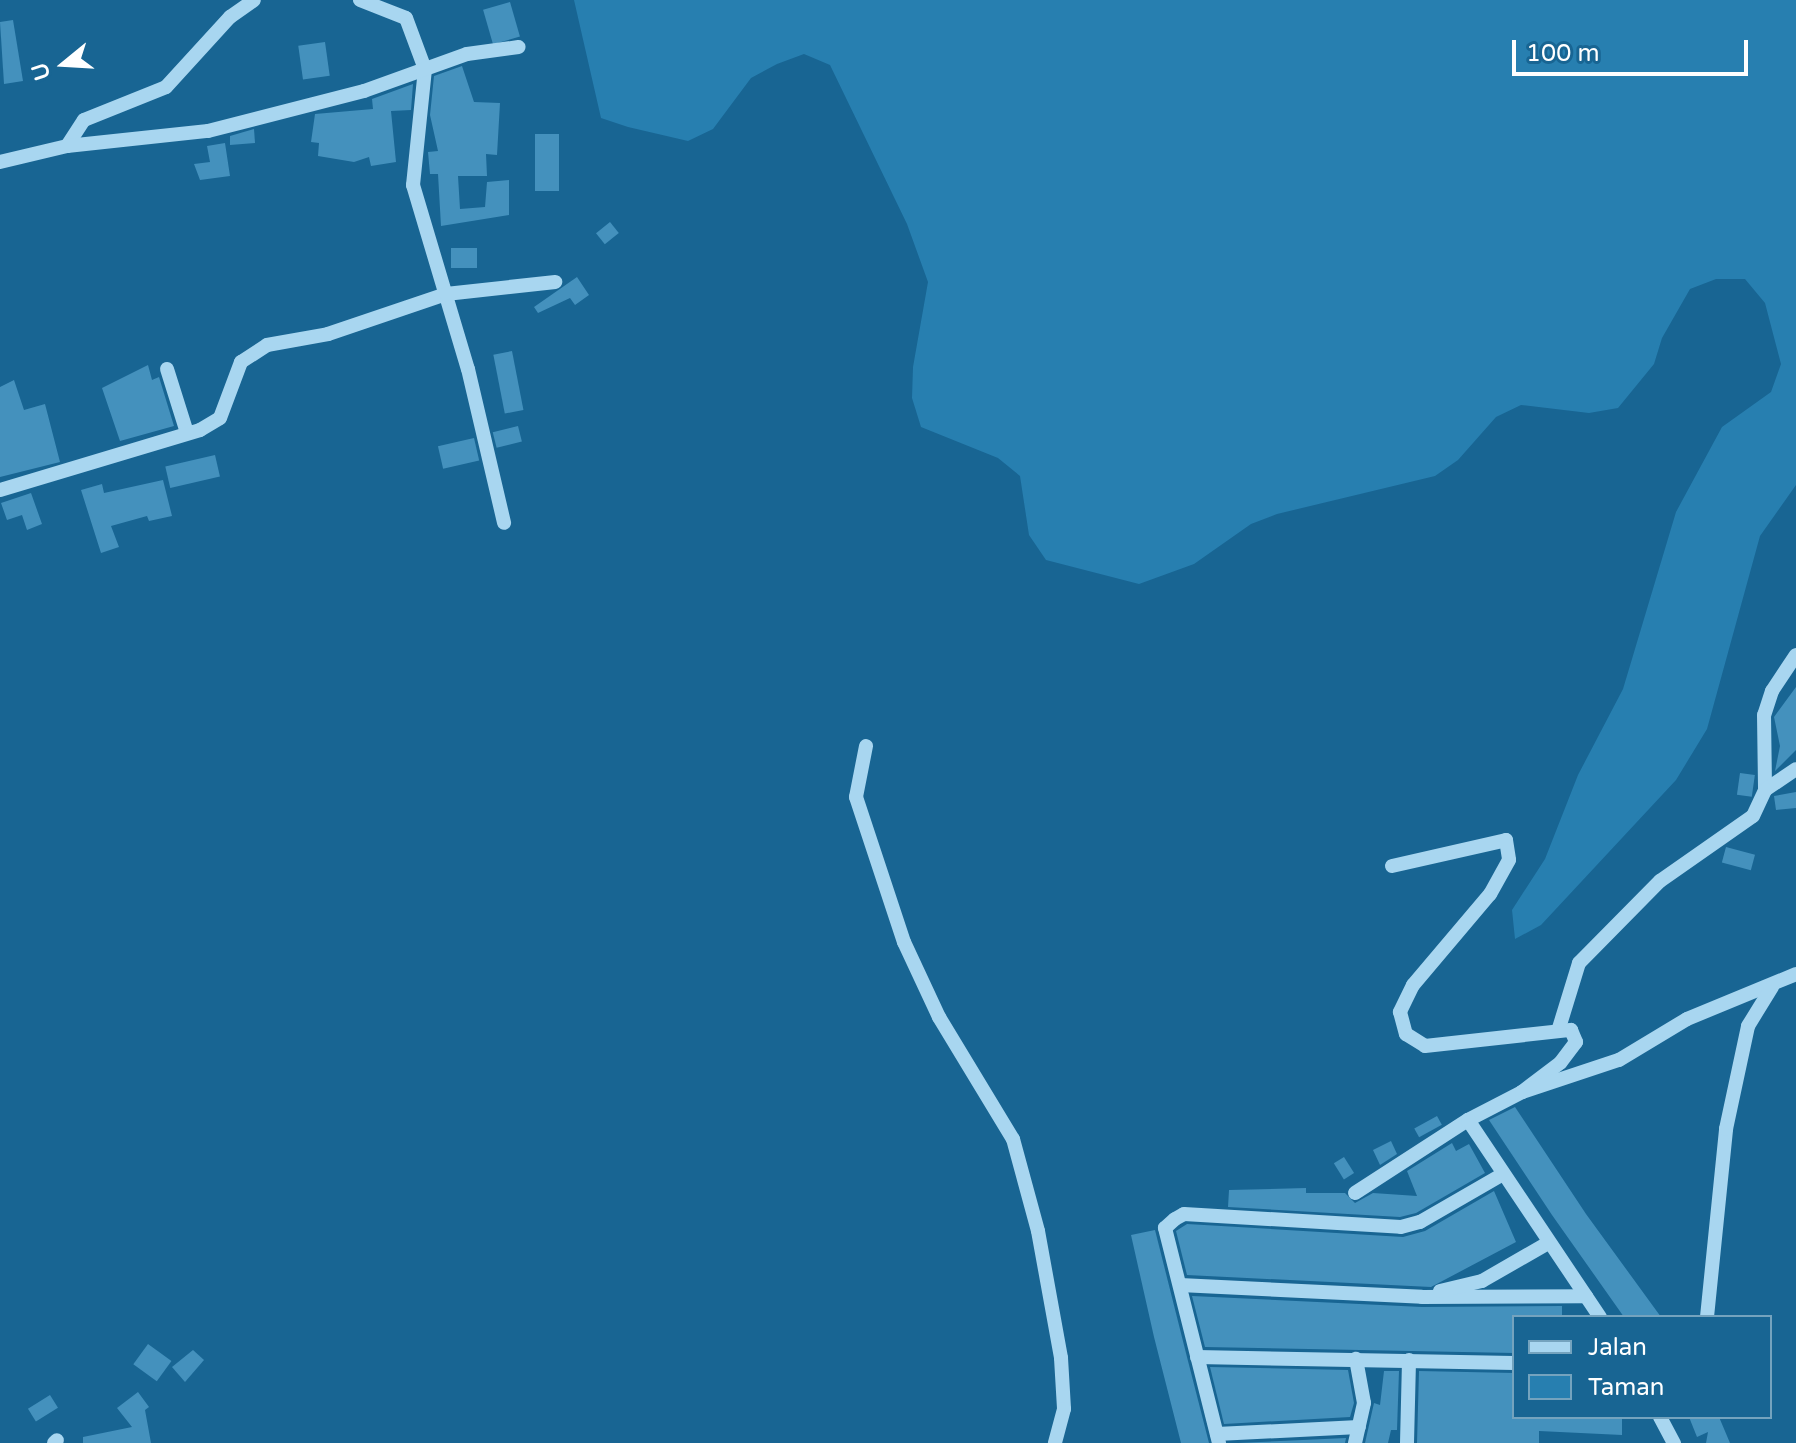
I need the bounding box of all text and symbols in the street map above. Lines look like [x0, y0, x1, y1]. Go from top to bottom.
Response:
north arrow [24, 24, 104, 104]
scale bar [1516, 24, 1752, 74]
text: 100 m [1526, 39, 1600, 68]
text: U [26, 59, 56, 83]
legend [1512, 1315, 1772, 1419]
text: Jalan [1588, 1333, 1647, 1362]
text: Taman [1588, 1373, 1664, 1402]

